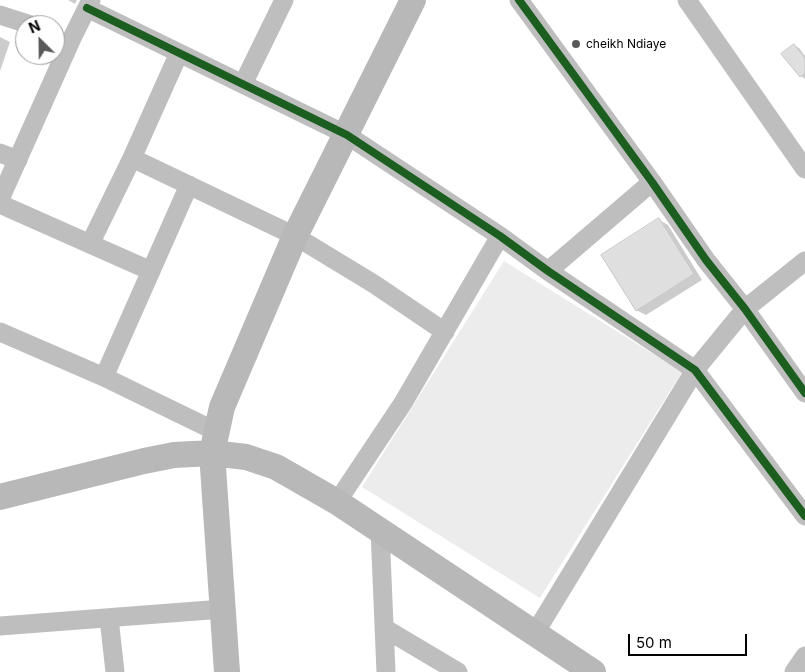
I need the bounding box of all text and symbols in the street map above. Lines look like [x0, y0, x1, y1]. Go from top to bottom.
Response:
north arrow [15, 15, 65, 65]
text: N [26, 17, 43, 37]
place label: cheikh Ndiaye [586, 37, 666, 51]
marker: cheikh Ndiaye [570, 38, 582, 50]
scale bar [630, 624, 749, 656]
text: 50 m [636, 633, 672, 652]

